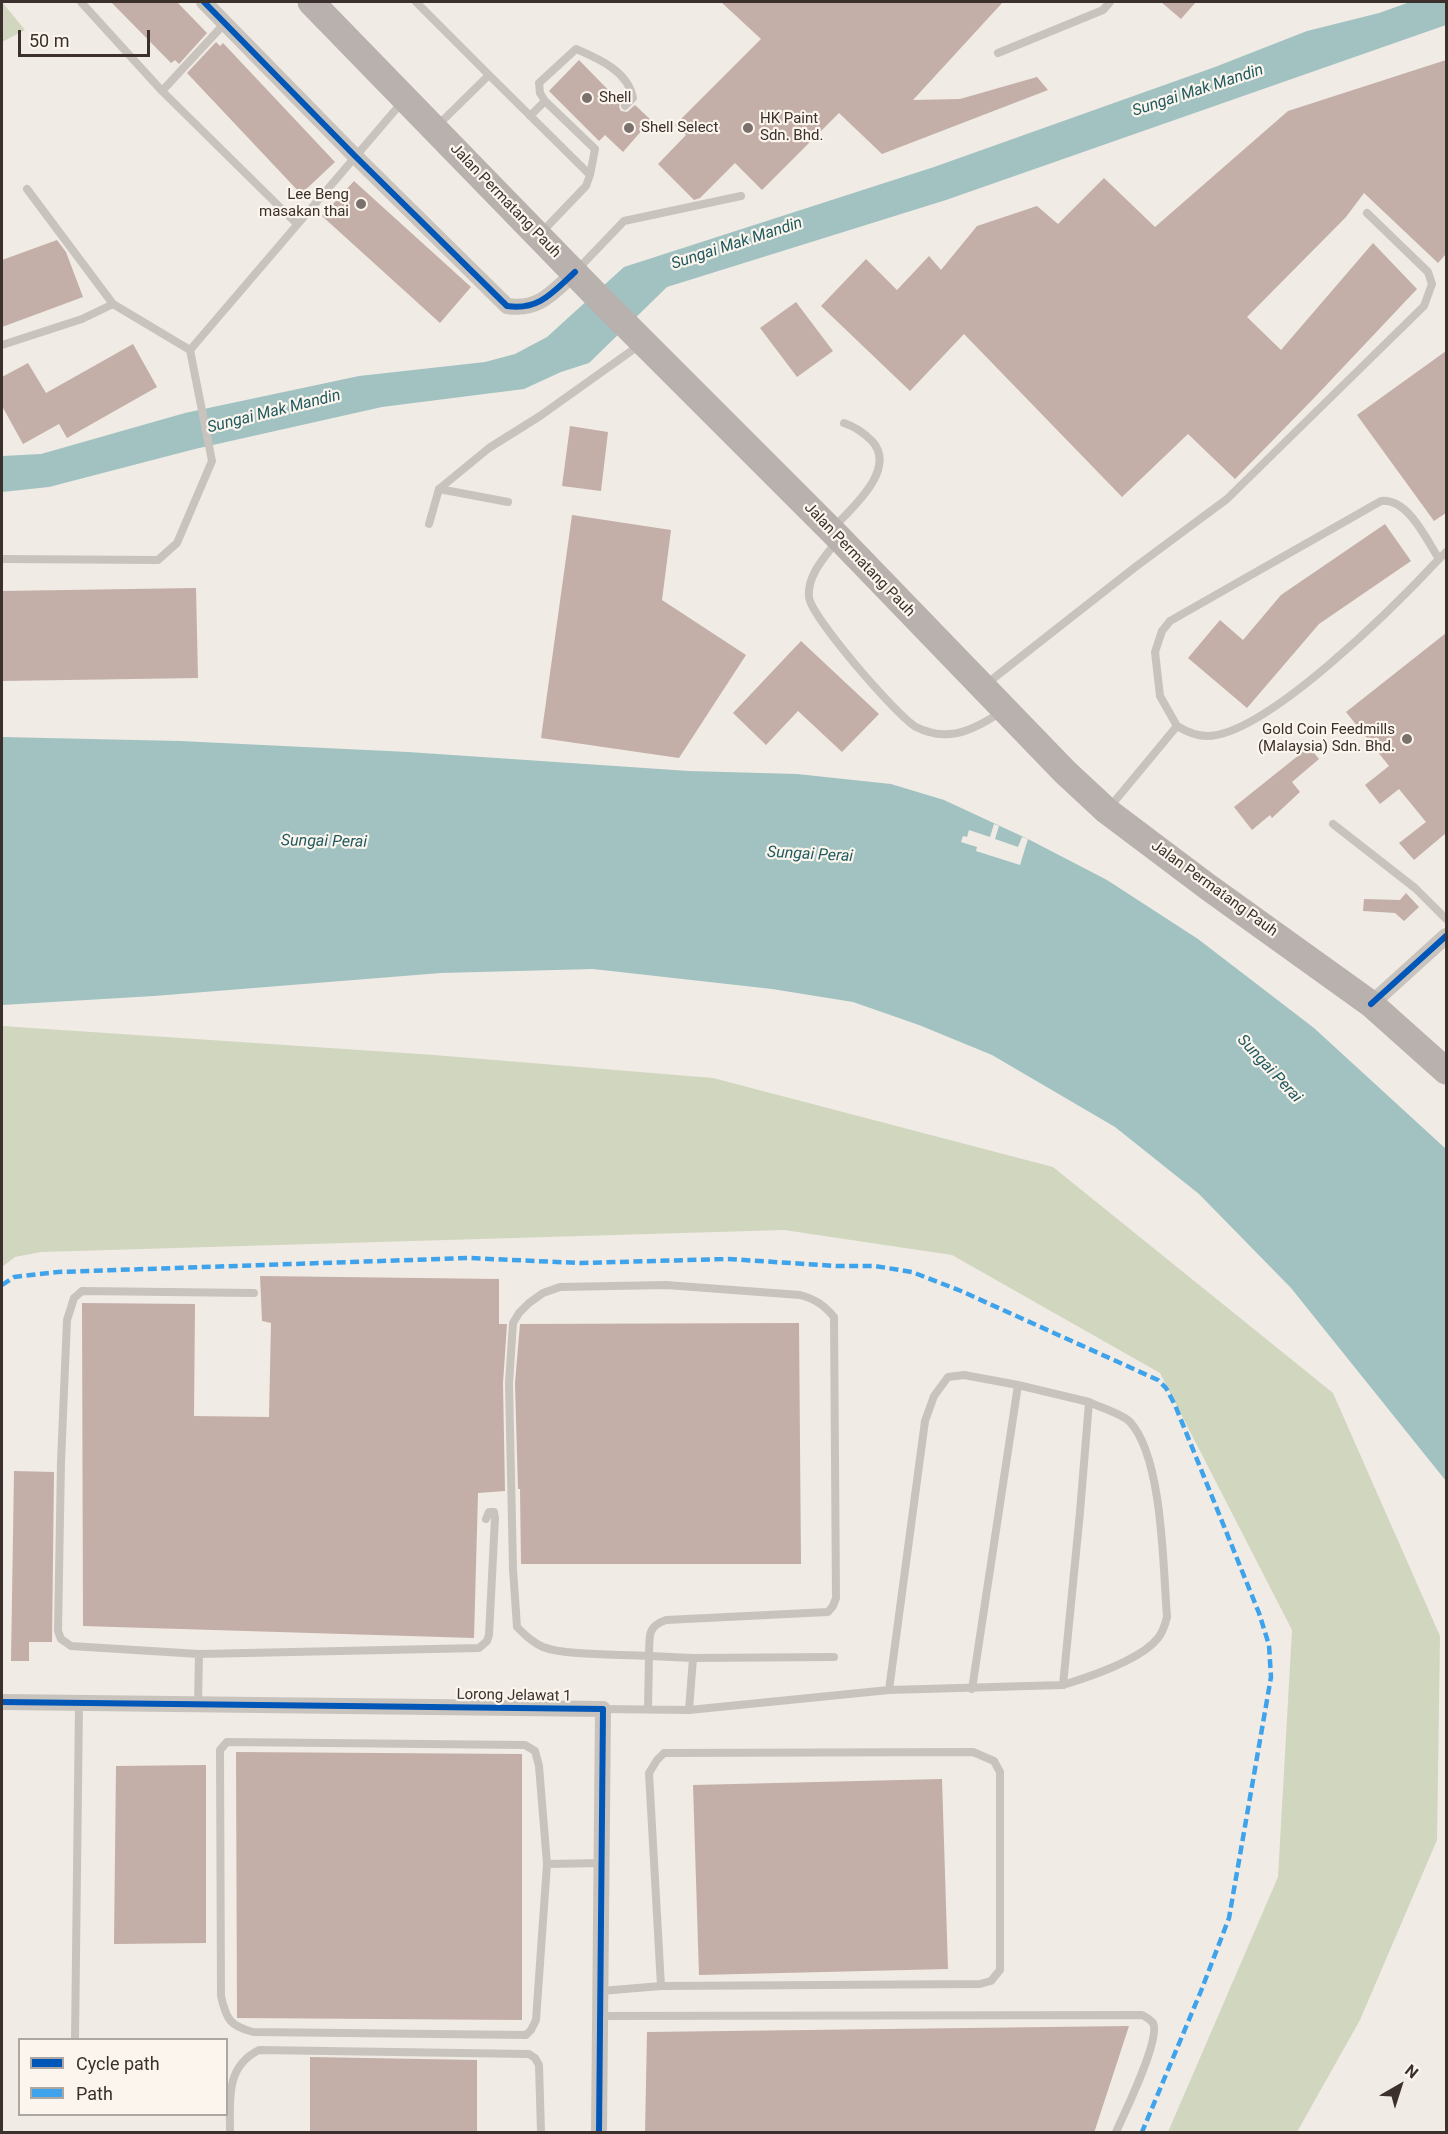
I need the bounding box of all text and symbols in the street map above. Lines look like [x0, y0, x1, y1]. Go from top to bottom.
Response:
scale bar [21, 18, 153, 56]
text: 50 m [29, 30, 69, 51]
water label: Sungai Mak Mandin [1130, 61, 1266, 121]
place label: Shell [599, 89, 631, 107]
marker: Shell [580, 91, 594, 105]
place label: HK Paint Sdn. Bhd. [760, 110, 823, 145]
place label: Shell Select [641, 119, 718, 137]
marker: Shell Select [622, 121, 636, 135]
marker: HK Paint Sdn. Bhd. [741, 121, 755, 135]
street label: Jalan Permatang Pauh [446, 140, 564, 262]
place label: Lee Beng masakan thai [259, 186, 349, 221]
marker: Lee Beng masakan thai [354, 197, 368, 211]
water label: Sungai Mak Mandin [669, 214, 805, 274]
water label: Sungai Mak Mandin [205, 386, 343, 438]
street label: Jalan Permatang Pauh [800, 499, 918, 621]
place label: Gold Coin Feedmills (Malaysia) Sdn. Bhd. [1258, 721, 1395, 756]
marker: Gold Coin Feedmills (Malaysia) Sdn. Bhd. [1400, 732, 1414, 746]
water label: Sungai Perai [281, 832, 367, 852]
street label: Jalan Permatang Pauh [1147, 837, 1281, 941]
water label: Sungai Perai [766, 843, 854, 867]
water label: Sungai Perai [1233, 1031, 1305, 1107]
street label: Lorong Jelawat 1 [456, 1686, 572, 1706]
legend [18, 2038, 228, 2116]
text: Cycle path [76, 2053, 160, 2074]
north arrow [1370, 2056, 1430, 2116]
text: N [1401, 2061, 1422, 2083]
text: Path [76, 2083, 113, 2104]

